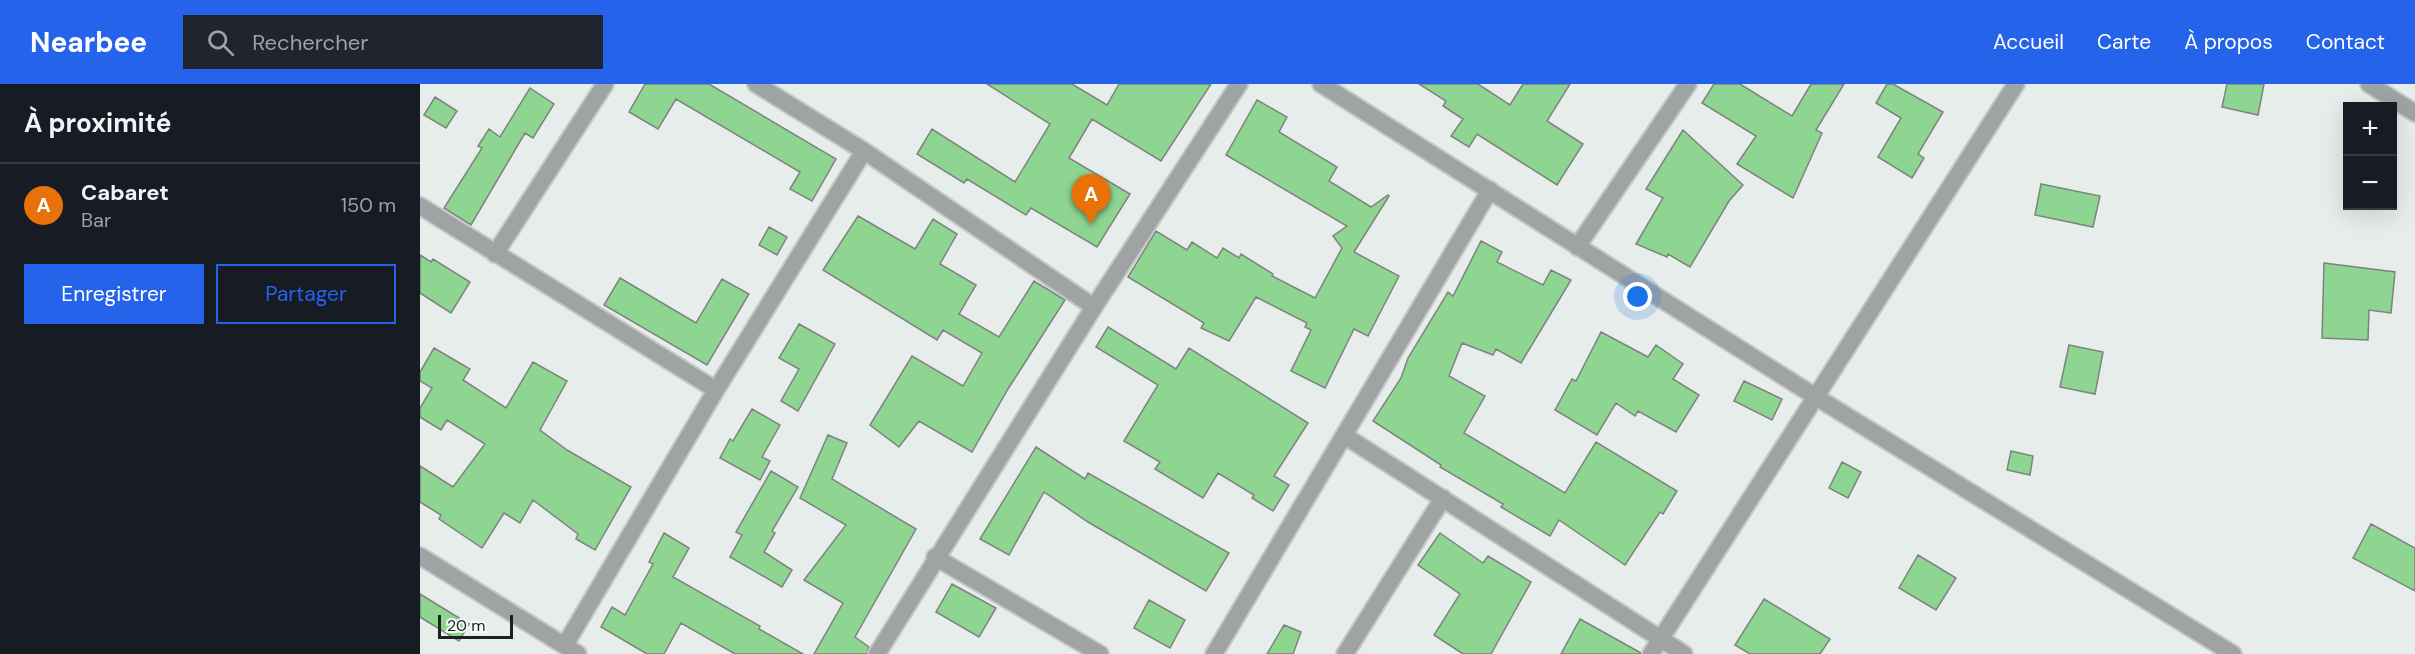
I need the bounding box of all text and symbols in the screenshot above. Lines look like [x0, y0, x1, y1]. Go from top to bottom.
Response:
search box [183, 15, 603, 69]
text: Nearbee [30, 24, 147, 61]
icon: search [204, 26, 237, 59]
text: Rechercher [252, 28, 368, 57]
text: Accueil [1993, 28, 2064, 56]
text: Carte [2097, 28, 2151, 56]
text: À propos [2184, 28, 2273, 56]
text: Contact [2306, 28, 2385, 56]
map controls [2343, 102, 2397, 210]
button: + [2343, 102, 2397, 156]
text: À proximité [24, 106, 171, 140]
button: − [2343, 156, 2397, 210]
pin: A [1072, 174, 1110, 224]
text: Cabaret [81, 178, 169, 207]
text: A [36, 192, 51, 218]
text: 150 m [341, 192, 396, 218]
text: Bar [81, 207, 111, 233]
button: Enregistrer [24, 264, 204, 324]
button: Partager [216, 264, 396, 324]
your location [1623, 282, 1652, 311]
scale bar [438, 612, 513, 640]
text: 20 m [447, 615, 486, 636]

